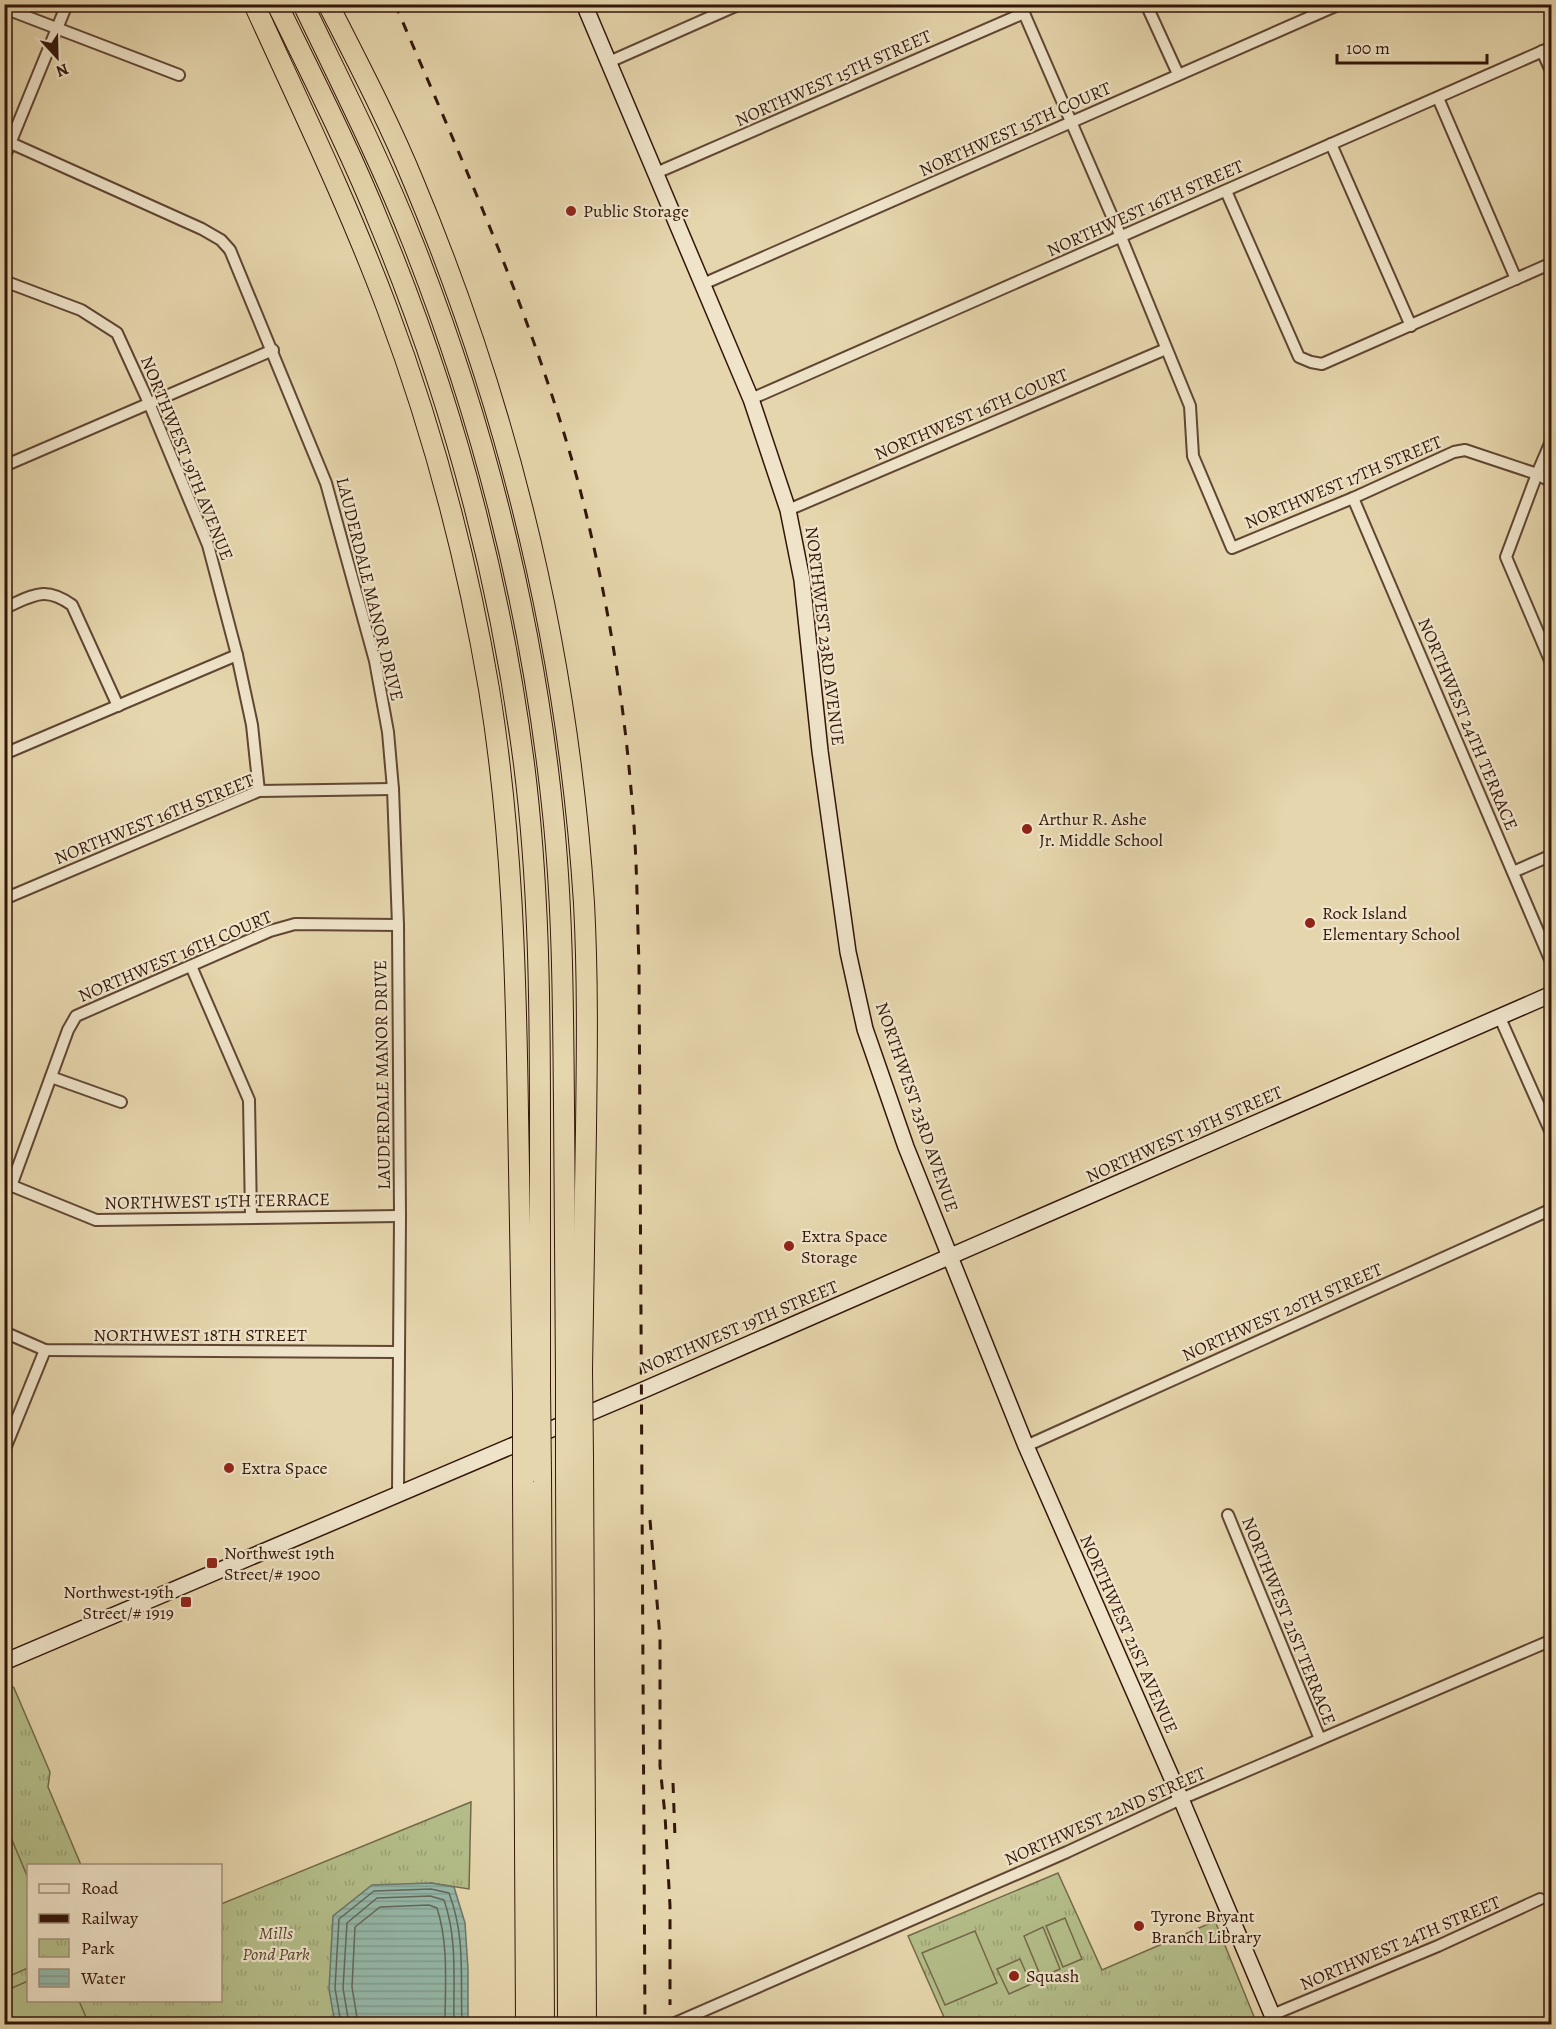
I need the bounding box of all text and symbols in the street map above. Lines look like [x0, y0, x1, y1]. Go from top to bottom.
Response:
street label: NORTHWEST 15TH STREET [731, 24, 935, 132]
north arrow [27, 27, 87, 87]
scale bar [1337, 27, 1487, 65]
text: 100 m [1346, 36, 1390, 60]
text: N [52, 58, 72, 82]
street label: NORTHWEST 15TH COURT [915, 76, 1115, 182]
street label: NORTHWEST 16TH STREET [1043, 154, 1247, 262]
place label: Public Storage [583, 199, 689, 223]
marker: Public Storage [564, 204, 578, 218]
street label: NORTHWEST 19TH AVENUE [135, 352, 239, 564]
street label: NORTHWEST 16TH COURT [870, 362, 1072, 466]
street label: NORTHWEST 17TH STREET [1241, 429, 1446, 535]
street label: LAUDERDALE MANOR DRIVE [331, 475, 409, 703]
street label: NORTHWEST 23RD AVENUE [800, 525, 850, 747]
street label: NORTHWEST 24TH TERRACE [1412, 614, 1524, 834]
street label: NORTHWEST 16TH STREET [51, 768, 257, 870]
place label: Arthur R. Ashe Jr. Middle School [1038, 807, 1164, 852]
marker: Arthur R. Ashe Jr. Middle School [1020, 822, 1034, 836]
place label: Rock Island Elementary School [1322, 901, 1460, 946]
street label: NORTHWEST 16TH COURT [74, 904, 276, 1008]
marker: Rock Island Elementary School [1303, 916, 1317, 930]
street label: LAUDERDALE MANOR DRIVE [368, 960, 396, 1190]
street label: NORTHWEST 23RD AVENUE [870, 999, 964, 1215]
street label: NORTHWEST 19TH STREET [1082, 1080, 1286, 1188]
street label: NORTHWEST 15TH TERRACE [104, 1187, 330, 1215]
place label: Extra Space Storage [801, 1224, 888, 1269]
marker: Extra Space Storage [782, 1239, 796, 1253]
street label: NORTHWEST 20TH STREET [1178, 1257, 1386, 1367]
street label: NORTHWEST 19TH STREET [636, 1274, 842, 1380]
street label: NORTHWEST 18TH STREET [93, 1323, 307, 1347]
place label: Extra Space [241, 1456, 328, 1480]
marker: Extra Space [222, 1461, 236, 1475]
street label: NORTHWEST 21ST TERRACE [1236, 1513, 1342, 1729]
street label: NORTHWEST 21ST AVENUE [1074, 1531, 1184, 1737]
place label: Northwest 19th Street/# 1900 [224, 1541, 335, 1586]
marker: Northwest 19th Street/# 1900 [205, 1556, 219, 1570]
place label: Northwest 19th Street/# 1919 [63, 1580, 174, 1625]
marker: Northwest 19th Street/# 1919 [179, 1595, 193, 1609]
street label: NORTHWEST 22ND STREET [1001, 1761, 1210, 1871]
legend [27, 1864, 222, 2002]
text: Road [81, 1876, 119, 1900]
street label: NORTHWEST 24TH STREET [1296, 1890, 1504, 1996]
place label: Tyrone Bryant Branch Library [1151, 1904, 1262, 1949]
text: Railway [81, 1906, 139, 1930]
marker: Tyrone Bryant Branch Library [1132, 1919, 1146, 1933]
park label: Mills Pond Park [242, 1921, 310, 1966]
text: Park [81, 1936, 115, 1960]
place label: Squash [1026, 1964, 1080, 1988]
text: Water [80, 1966, 126, 1990]
marker: Squash [1007, 1969, 1021, 1983]

